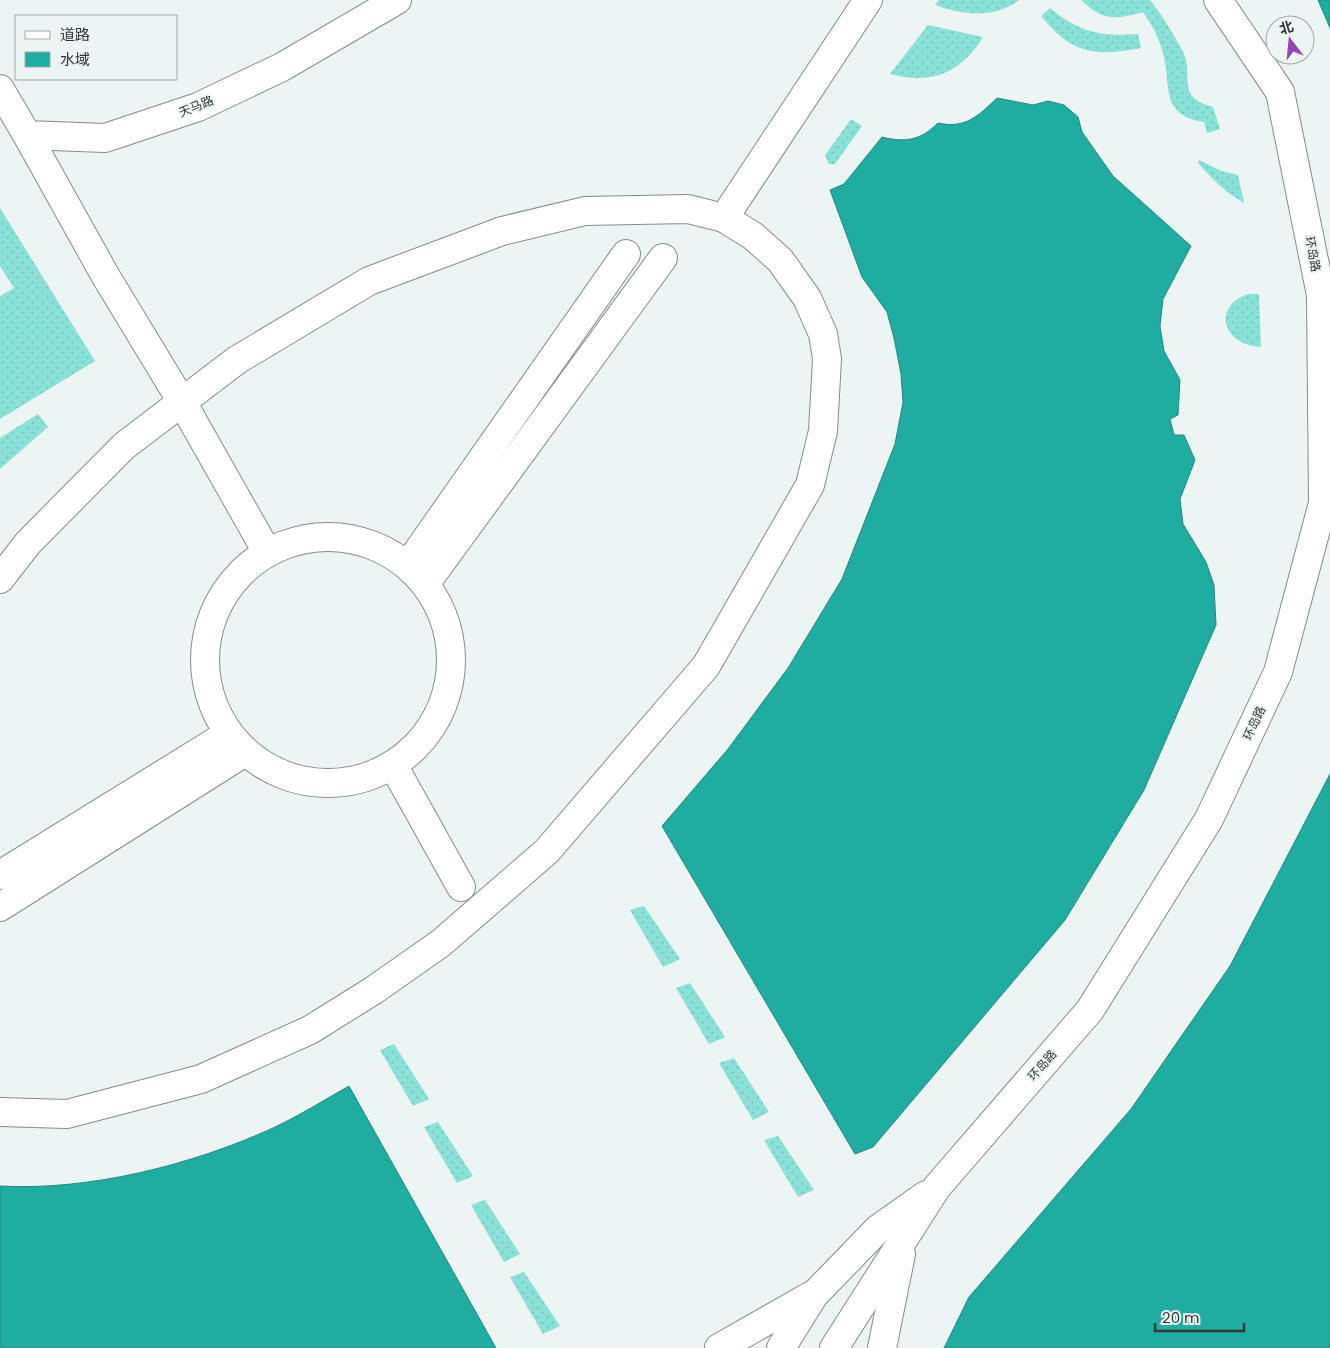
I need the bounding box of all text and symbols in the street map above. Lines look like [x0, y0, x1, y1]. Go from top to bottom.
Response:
legend [15, 15, 178, 80]
north arrow [1265, 15, 1315, 65]
text: 北 [1277, 16, 1296, 39]
text: 道路 [60, 24, 90, 45]
text: 水域 [60, 49, 90, 70]
street label: 天马路 [176, 91, 216, 121]
street label: 环岛路 [1301, 235, 1325, 273]
street label: 环岛路 [1239, 703, 1269, 743]
street label: 环岛路 [1024, 1046, 1060, 1084]
scale bar [1155, 1300, 1244, 1332]
text: 20 m [1162, 1307, 1200, 1328]

